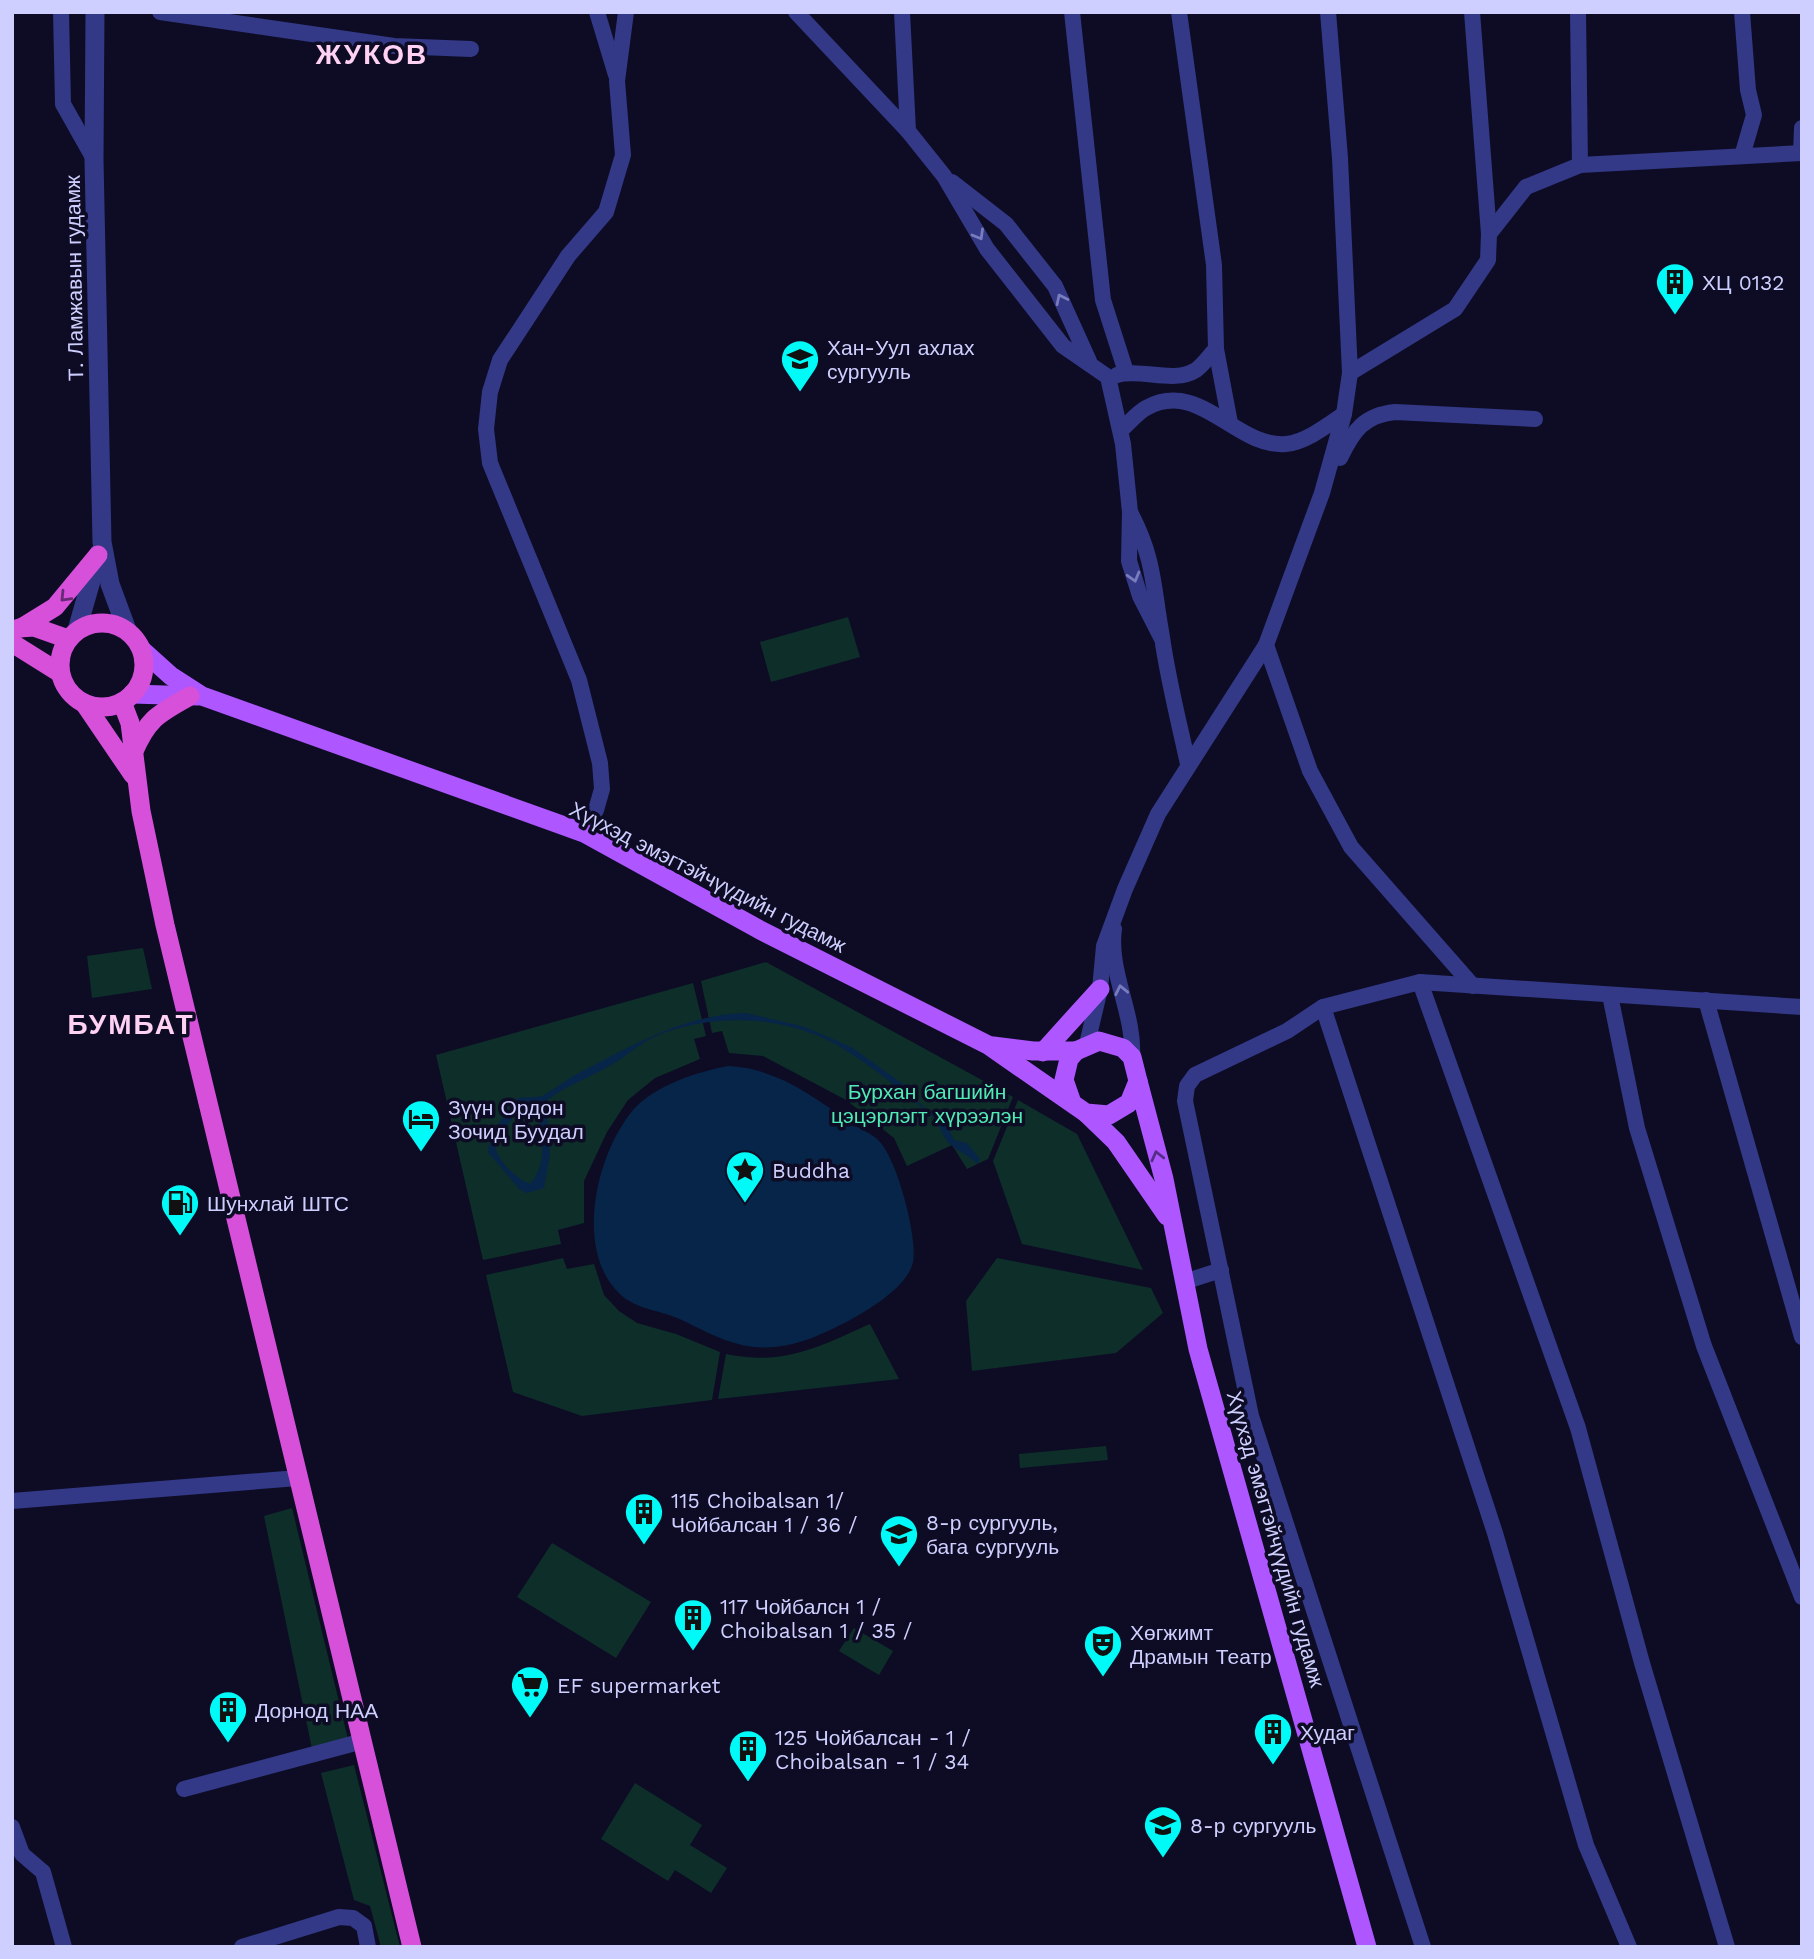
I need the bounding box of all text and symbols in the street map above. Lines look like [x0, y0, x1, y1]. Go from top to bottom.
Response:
district label: ЖУКОВ [315, 38, 428, 71]
street label: Т. Ламжавын гудамж [60, 175, 88, 381]
one-way arrow [971, 227, 984, 240]
building icon: ХЦ 0132 [1654, 261, 1696, 316]
place label: ХЦ 0132 [1702, 270, 1784, 295]
one-way arrow [1056, 294, 1070, 306]
place label: Хан-Уул ахлах сургууль [827, 335, 975, 384]
school or university icon: Хан-Уул ахлах сургууль [779, 338, 821, 393]
one-way arrow [1125, 571, 1140, 583]
one-way arrow [61, 589, 73, 601]
street label: Хүүхэд эмэгтэйчүүдийн гудамж [566, 796, 850, 958]
one-way arrow [1115, 984, 1130, 996]
district label: БУМБАТ [67, 1008, 195, 1041]
park label: Бурхан багшийн цэцэрлэгт хүрээлэн [831, 1079, 1023, 1128]
place label: Зүүн Ордон Зочид Буудал [448, 1095, 584, 1144]
hotel icon: Зүүн Ордон Зочид Буудал [400, 1098, 442, 1153]
place icon: Buddha [724, 1149, 766, 1204]
one-way arrow [1151, 1150, 1166, 1162]
place label: Buddha [772, 1158, 850, 1183]
fuel station icon: Шунхлай ШТС [159, 1182, 201, 1237]
place label: Шунхлай ШТС [207, 1191, 349, 1216]
street label: Хүүхэд эмэгтэйчүүдийн гудамж [1222, 1388, 1330, 1690]
place label: 115 Choibalsan 1/ Чойбалсан 1 / 36 / [671, 1488, 857, 1537]
building icon: 115 Choibalsan 1/ Чойбалсан 1 / 36 / [623, 1491, 665, 1546]
place label: 8-р сургууль, бага сургууль [926, 1510, 1059, 1559]
school or university icon: 8-р сургууль, бага сургууль [878, 1513, 920, 1568]
place label: 117 Чойбалсн 1 / Choibalsan 1 / 35 / [720, 1594, 912, 1643]
building icon: 117 Чойбалсн 1 / Choibalsan 1 / 35 / [672, 1597, 714, 1652]
place label: Хөгжимт Драмын Театр [1130, 1620, 1272, 1669]
theatre icon: Хөгжимт Драмын Театр [1082, 1623, 1124, 1678]
supermarket icon: EF supermarket [509, 1664, 551, 1719]
place label: EF supermarket [557, 1673, 721, 1698]
building icon: Дорнод НАА [207, 1689, 249, 1744]
place label: Дорнод НАА [255, 1698, 378, 1723]
building icon: Худаг [1252, 1711, 1294, 1766]
place label: Худаг [1300, 1720, 1355, 1745]
place label: 125 Чойбалсан - 1 / Choibalsan - 1 / 34 [775, 1725, 971, 1774]
building icon: 125 Чойбалсан - 1 / Choibalsan - 1 / 34 [727, 1728, 769, 1783]
school or university icon: 8-р сургууль [1142, 1804, 1184, 1859]
place label: 8-р сургууль [1190, 1813, 1316, 1838]

